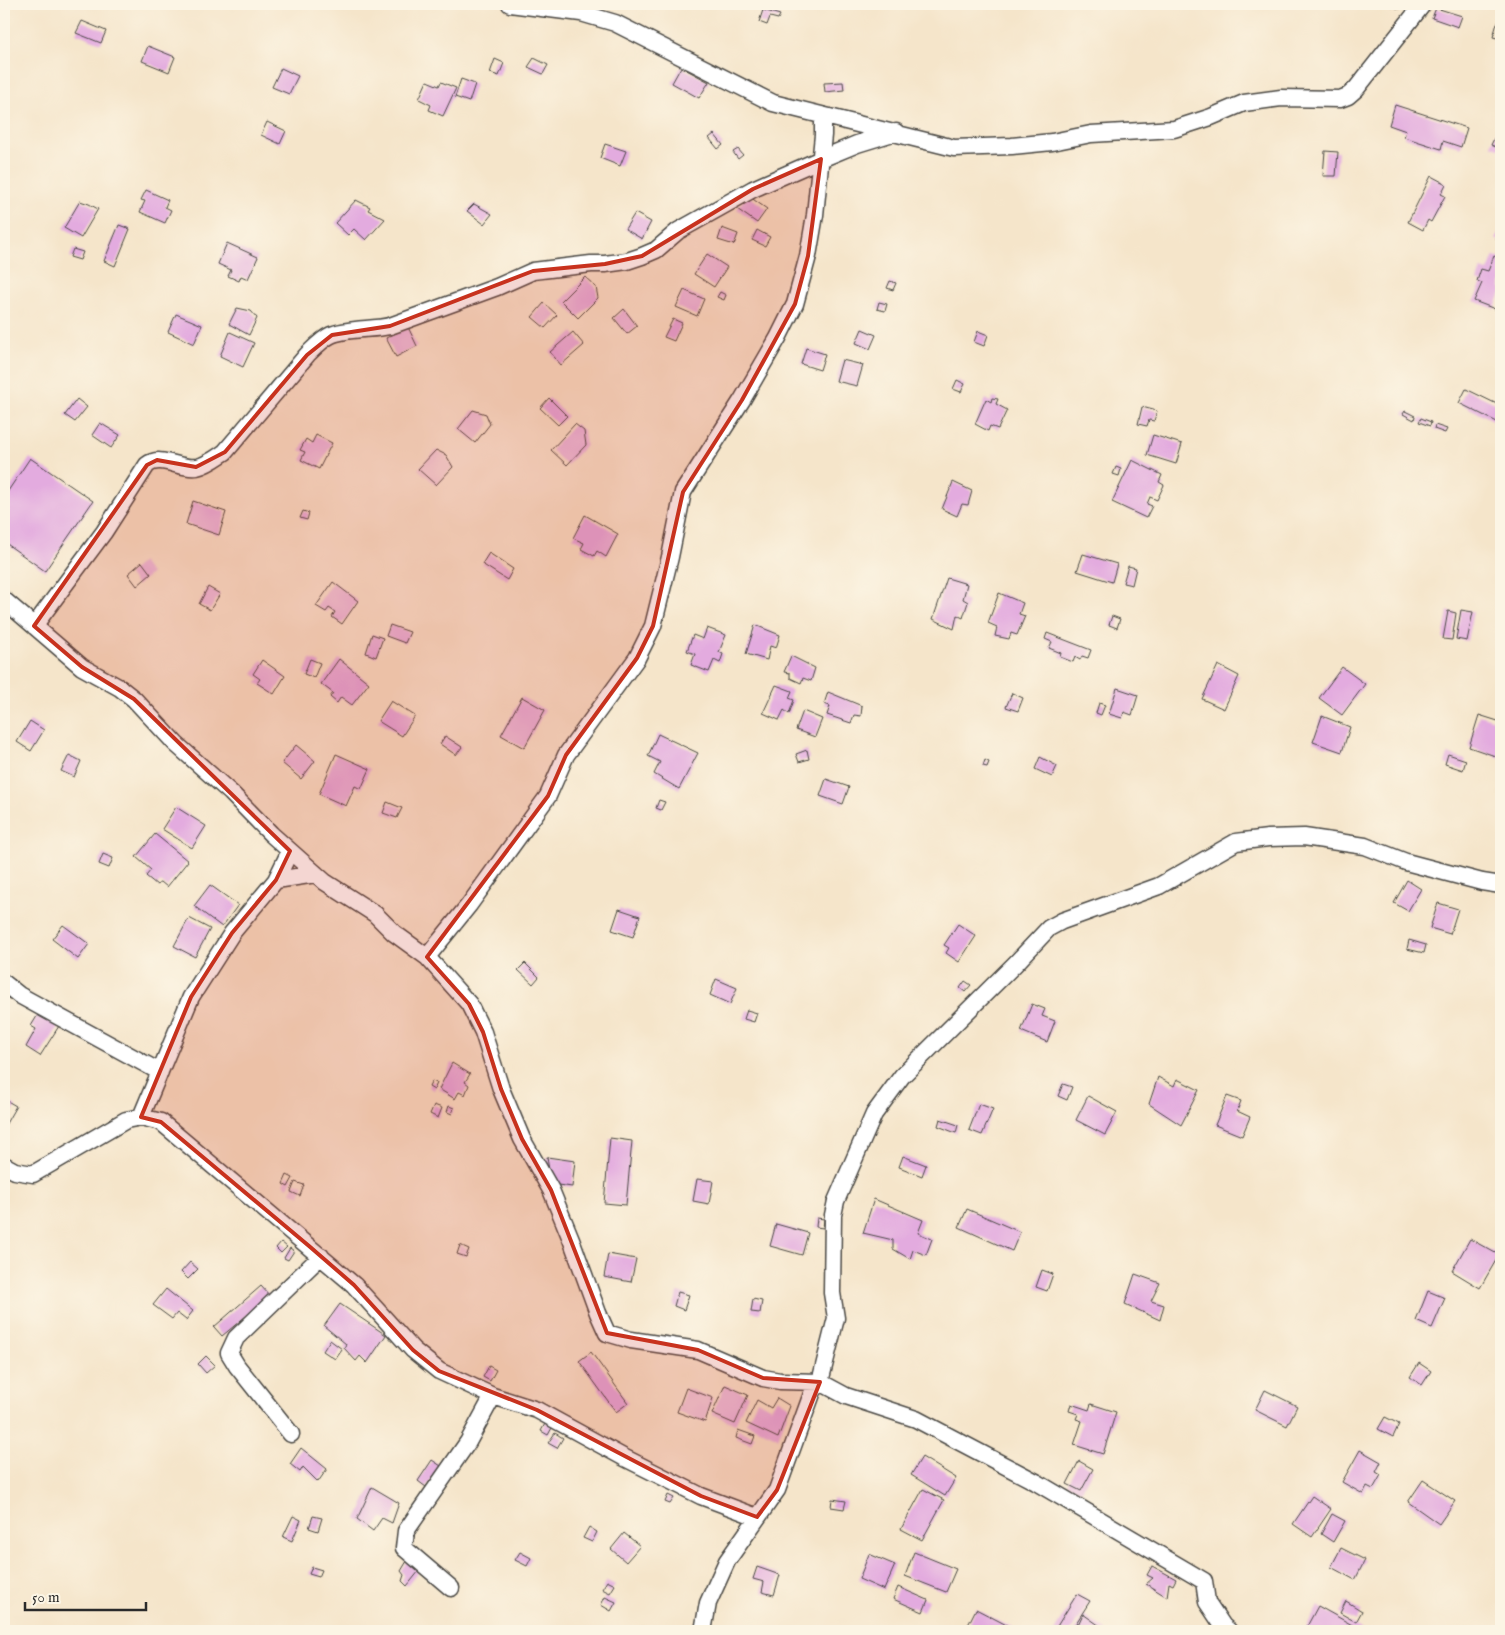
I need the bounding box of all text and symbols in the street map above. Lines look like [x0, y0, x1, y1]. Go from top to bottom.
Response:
scale bar [25, 1580, 146, 1612]
text: 50 m [32, 1588, 60, 1607]

